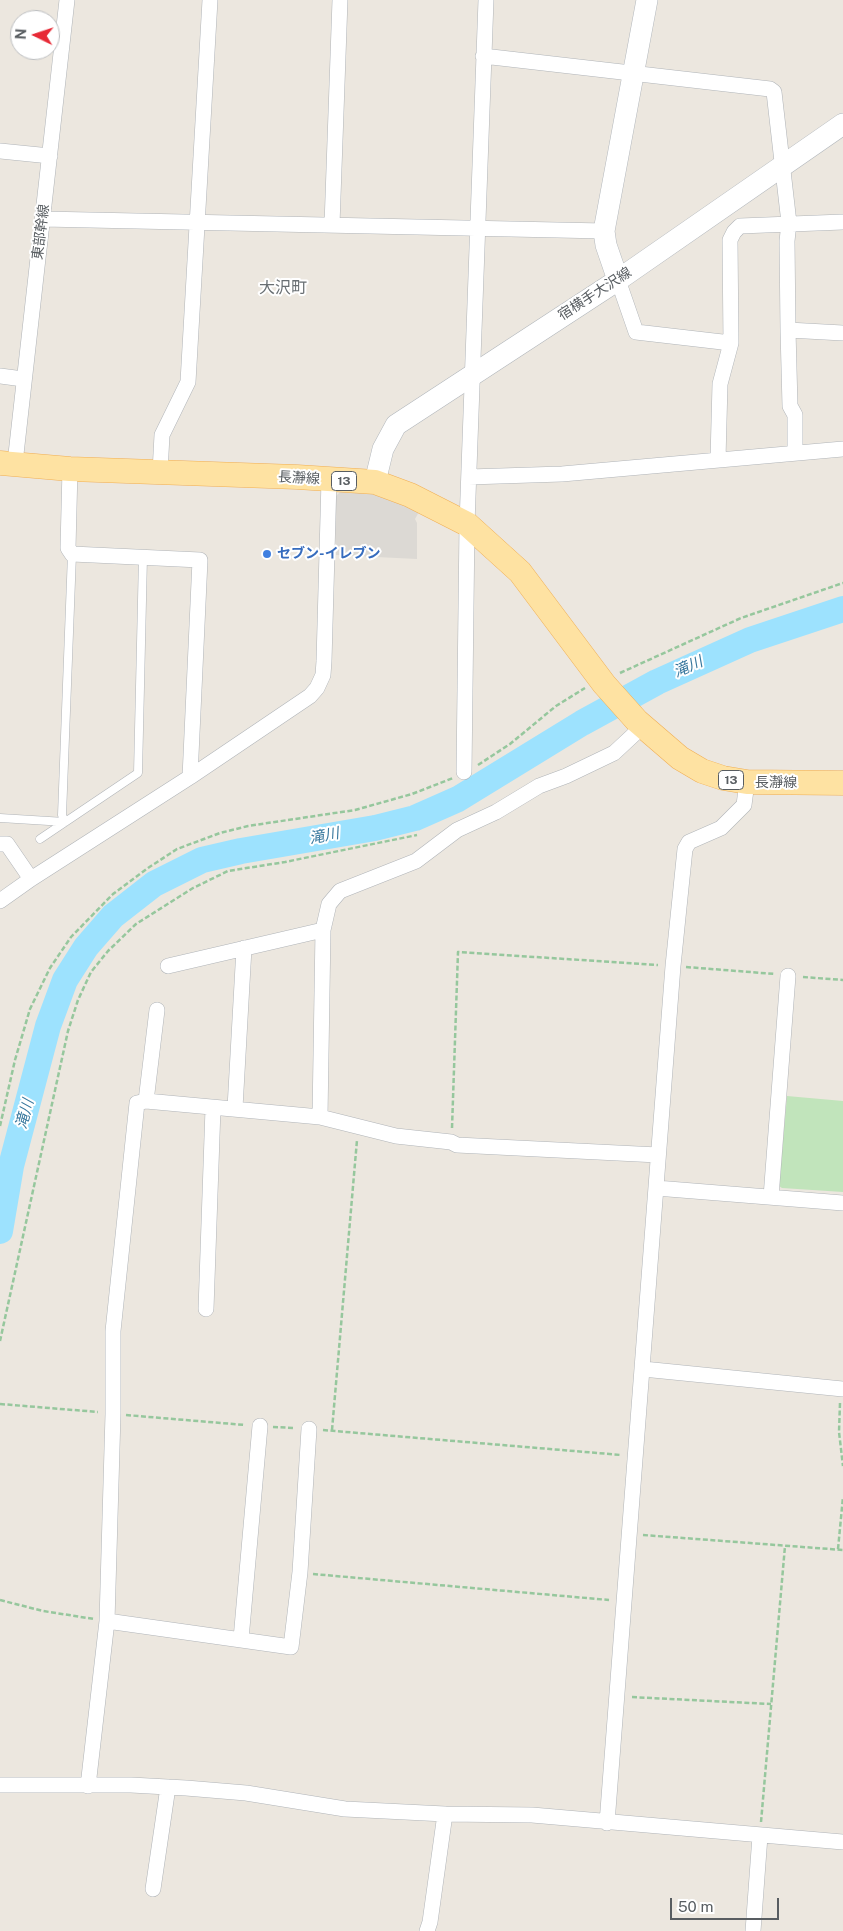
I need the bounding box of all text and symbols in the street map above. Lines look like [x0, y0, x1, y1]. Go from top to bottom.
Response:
north arrow [10, 10, 60, 60]
text: N [13, 28, 29, 40]
street label: 東部幹線 [29, 203, 53, 261]
street label: 宿横手大沢線 [555, 264, 635, 324]
district label: 大沢町 [259, 278, 307, 298]
street label: 長瀞線 [278, 469, 320, 487]
road number: 13 [332, 472, 356, 491]
place label: セブン-イレブン [277, 546, 381, 562]
marker: セブン-イレブン [261, 548, 273, 560]
water label: 滝川 [671, 653, 705, 681]
road number: 13 [718, 770, 744, 790]
street label: 長瀞線 [755, 775, 797, 791]
water label: 滝川 [308, 824, 340, 848]
water label: 滝川 [12, 1097, 38, 1131]
scale bar [673, 1888, 782, 1920]
text: 50 m [678, 1898, 713, 1915]

